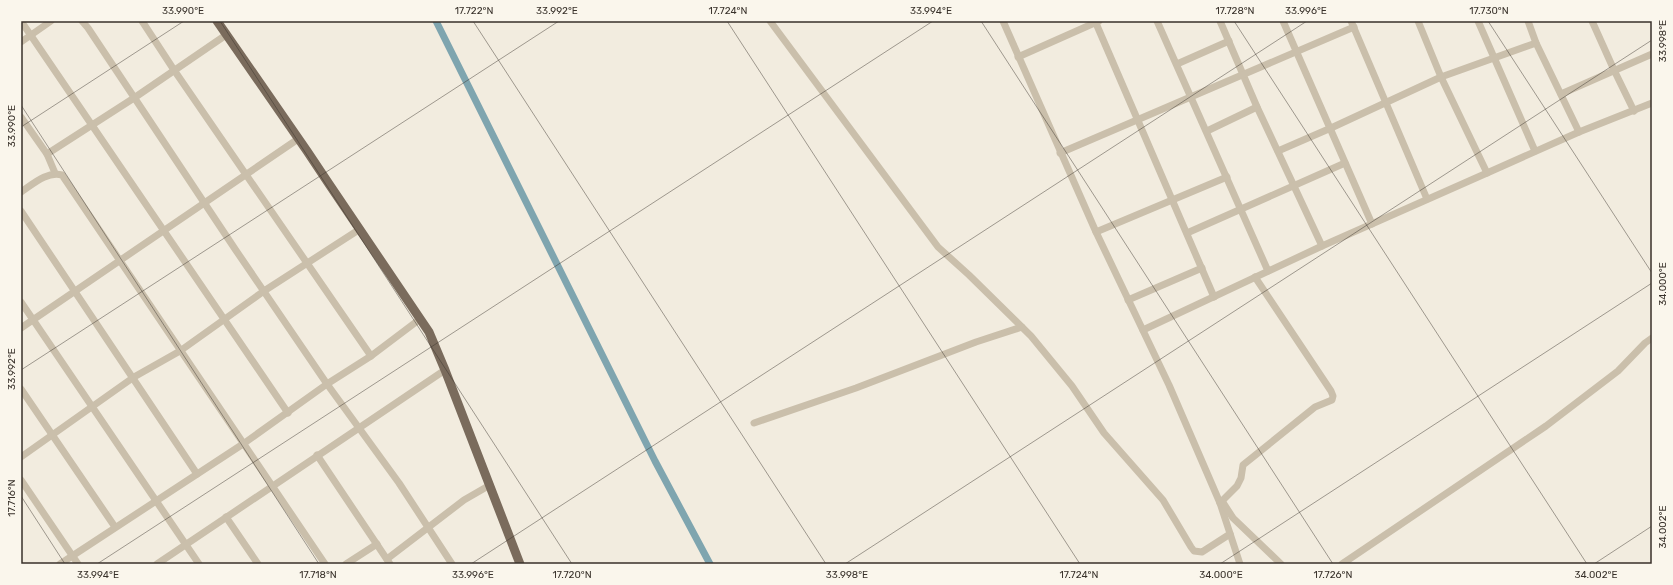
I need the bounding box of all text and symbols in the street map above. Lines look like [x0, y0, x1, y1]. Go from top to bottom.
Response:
text: 33.990°E [162, 5, 204, 17]
text: 17.722°N [455, 5, 493, 17]
text: 33.992°E [536, 5, 578, 17]
text: 17.724°N [709, 5, 748, 17]
text: 33.994°E [910, 5, 952, 17]
text: 17.728°N [1215, 5, 1255, 17]
text: 33.996°E [1285, 5, 1327, 17]
text: 17.730°N [1469, 5, 1509, 17]
text: 33.998°E [1657, 20, 1669, 62]
text: 33.990°E [6, 105, 18, 147]
text: 34.000°E [1657, 262, 1669, 306]
text: 33.992°E [6, 348, 18, 390]
text: 17.716°N [6, 479, 18, 517]
text: 34.002°E [1657, 506, 1669, 548]
text: 33.994°E [77, 569, 119, 581]
text: 17.718°N [299, 569, 337, 581]
text: 33.996°E [452, 569, 494, 581]
text: 17.720°N [552, 569, 592, 581]
text: 33.998°E [826, 569, 868, 581]
text: 17.724°N [1060, 569, 1099, 581]
text: 34.000°E [1199, 569, 1243, 581]
text: 17.726°N [1314, 569, 1352, 581]
text: 34.002°E [1575, 569, 1617, 581]

